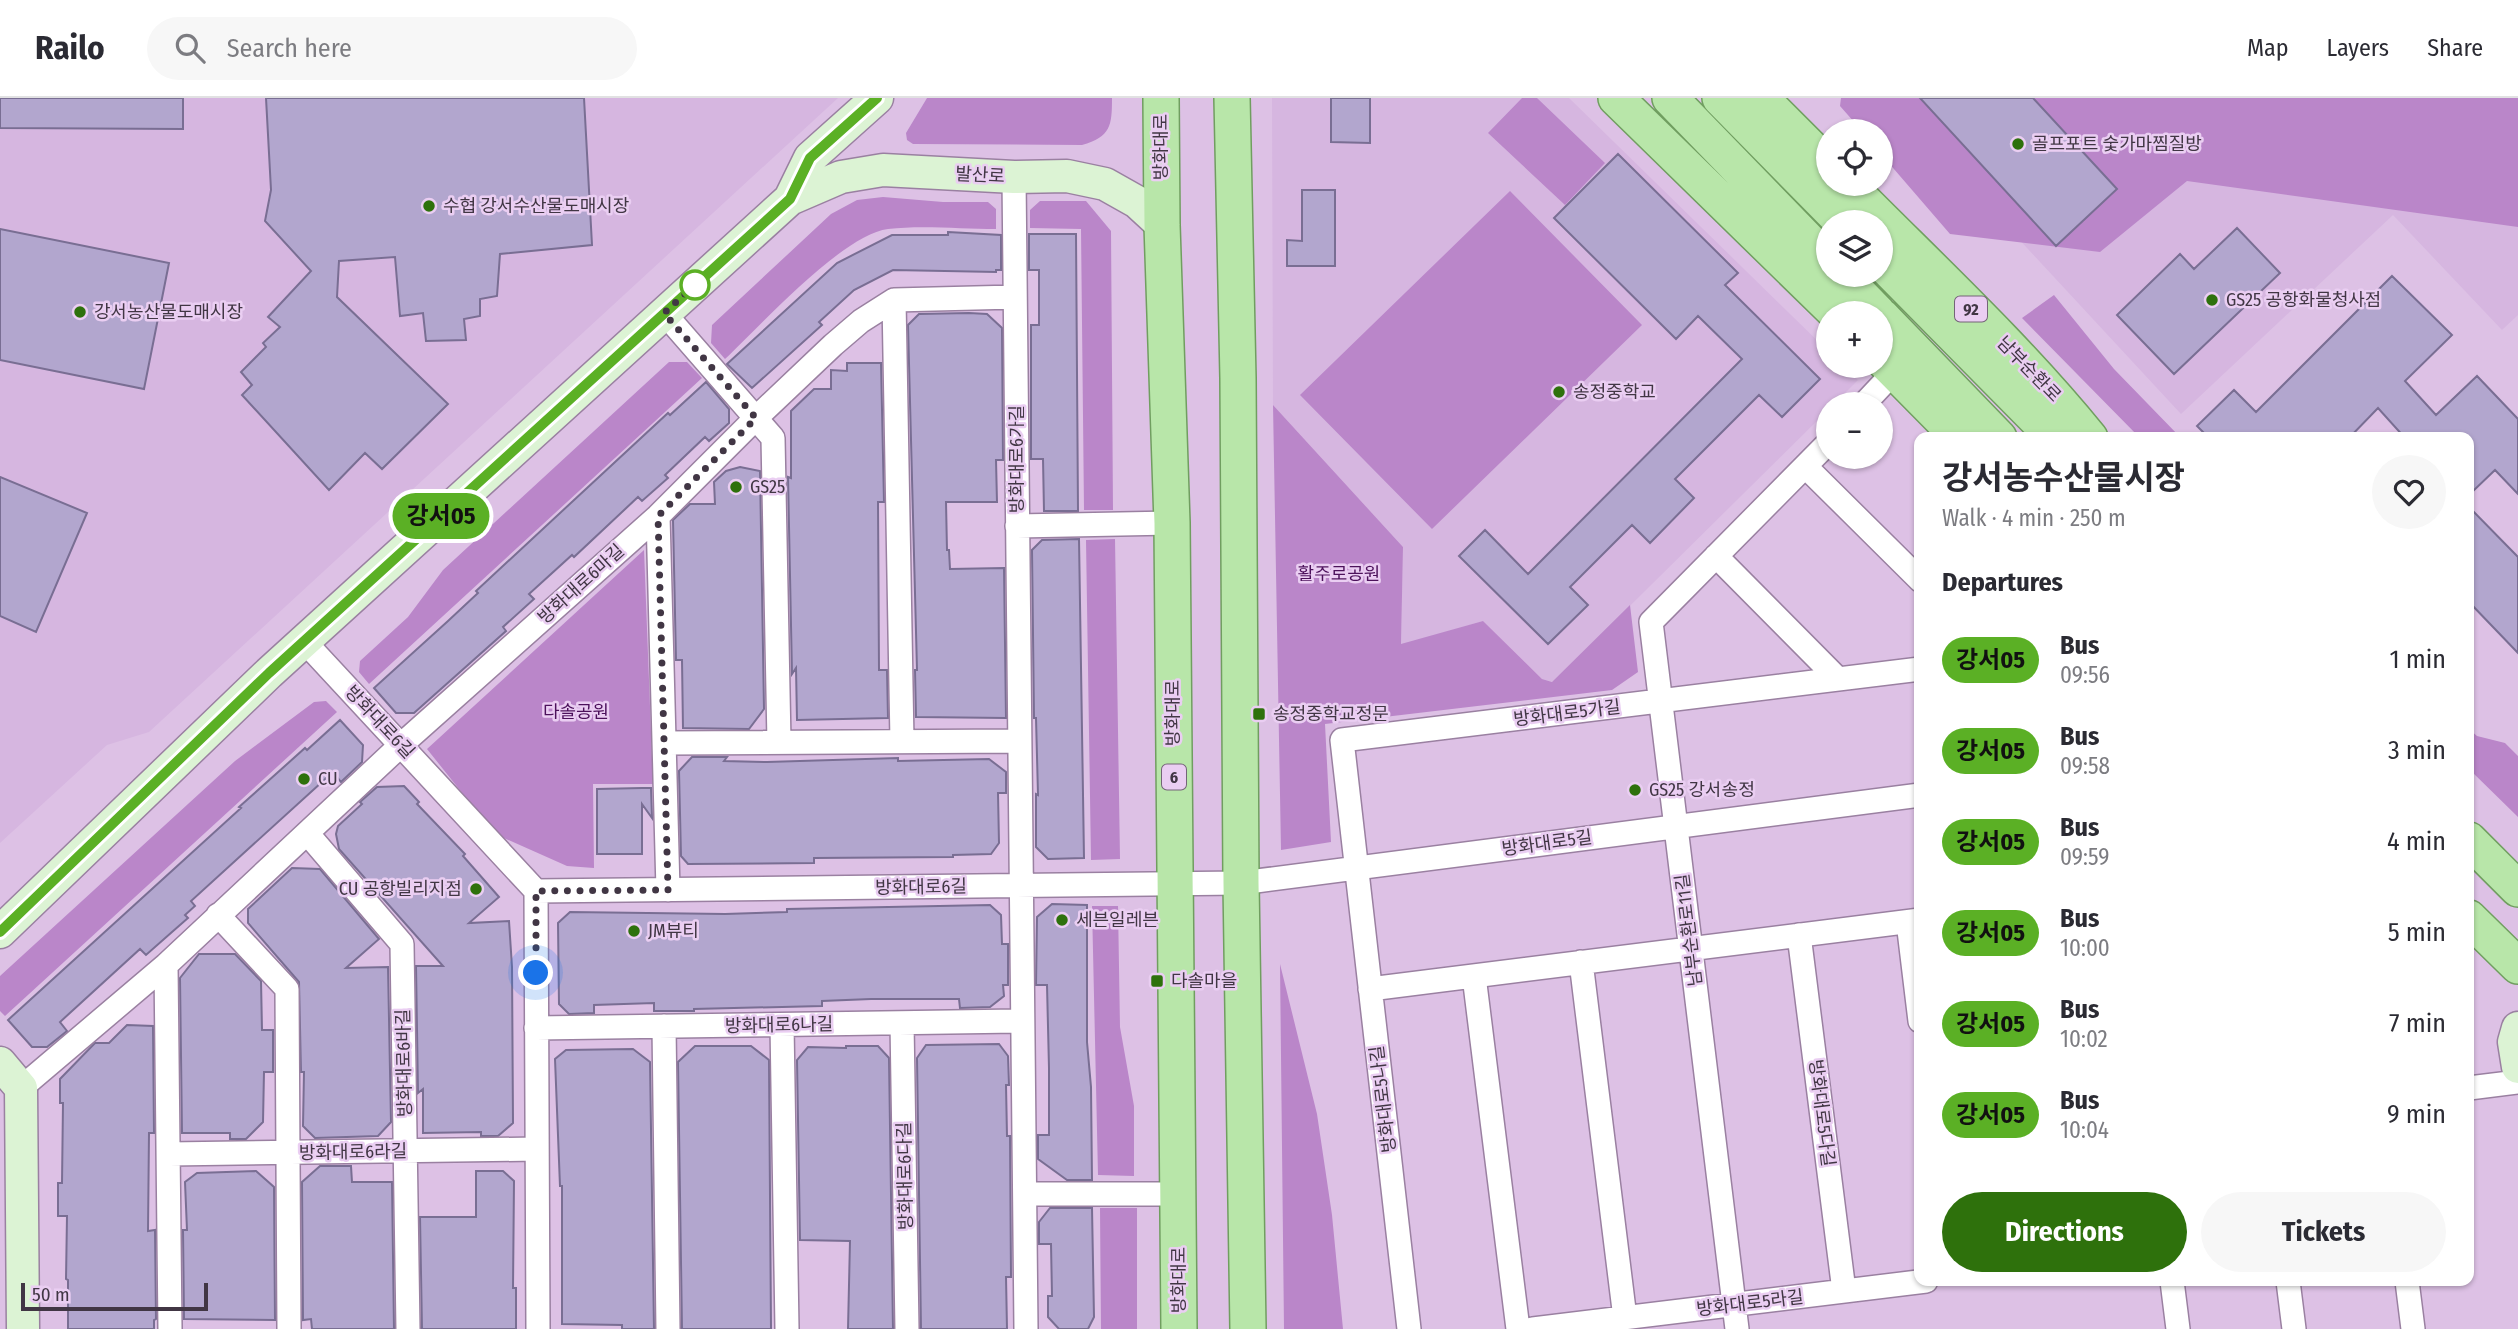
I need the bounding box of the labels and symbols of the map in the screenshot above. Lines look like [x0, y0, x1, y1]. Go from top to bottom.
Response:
street label: 방화대로 [1150, 114, 1172, 180]
place label: 골프포트 숯가마찜질방 [2032, 133, 2202, 155]
marker: 골프포트 숯가마찜질방 [2010, 136, 2026, 152]
street label: 발산로 [955, 163, 1005, 187]
place label: 수협 강서수산물도매시장 [443, 195, 629, 217]
marker: 수협 강서수산물도매시장 [421, 198, 437, 214]
unlabelled marker [680, 270, 710, 300]
place label: GS25 공항화물청사점 [2226, 289, 2381, 311]
marker: GS25 공항화물청사점 [2204, 292, 2220, 308]
road number: 92 [1955, 296, 1987, 322]
place label: 강서농산물도매시장 [94, 301, 243, 323]
marker: 강서농산물도매시장 [72, 304, 88, 320]
street label: 남부순환로 [1992, 332, 2066, 406]
place label: 송정중학교 [1573, 381, 1656, 403]
marker: 송정중학교 [1551, 384, 1567, 400]
street label: 방화대로6가길 [1006, 405, 1028, 513]
place label: GS25 [750, 476, 785, 498]
marker: GS25 [728, 479, 744, 495]
line badge: 강서05 [392, 493, 490, 539]
street label: 방화대로6마길 [533, 540, 629, 628]
park label: 활주로공원 [1298, 563, 1380, 585]
street label: 방화대로 [1162, 680, 1184, 746]
street label: 방화대로6길 [341, 681, 419, 763]
street label: 방화대로5가길 [1512, 696, 1622, 730]
park label: 다솔공원 [543, 701, 609, 723]
place label: 송정중학교정문 [1273, 703, 1389, 725]
marker: 송정중학교정문 [1251, 706, 1267, 722]
road number: 6 [1162, 764, 1186, 790]
place label: CU [318, 768, 338, 790]
marker: CU [296, 771, 312, 787]
place label: GS25 강서송정 [1649, 779, 1755, 801]
marker: GS25 강서송정 [1627, 782, 1643, 798]
street label: 방화대로5길 [1500, 826, 1594, 860]
street label: 남부순환로11길 [1671, 873, 1707, 987]
street label: 방화대로6길 [875, 875, 967, 899]
place label: CU 공항빌리지점 [339, 878, 462, 900]
marker: CU 공항빌리지점 [468, 881, 484, 897]
place label: 세븐일레븐 [1076, 909, 1159, 931]
marker: 세븐일레븐 [1054, 912, 1070, 928]
place label: JM뷰티 [648, 920, 699, 942]
marker: JM뷰티 [626, 923, 642, 939]
your location [518, 955, 553, 990]
place label: 다솔마을 [1171, 970, 1237, 992]
marker: 다솔마을 [1149, 973, 1165, 989]
street label: 방화대로6바길 [392, 1009, 416, 1117]
street label: 방화대로6나길 [725, 1013, 833, 1037]
street label: 방화대로5나길 [1366, 1044, 1400, 1154]
street label: 방화대로5다길 [1805, 1058, 1839, 1168]
street label: 방화대로6다길 [893, 1122, 917, 1230]
street label: 방화대로6라길 [299, 1140, 407, 1164]
street label: 방화대로 [1168, 1247, 1190, 1313]
scale bar [21, 1280, 208, 1312]
street label: 방화대로5라길 [1695, 1286, 1805, 1320]

